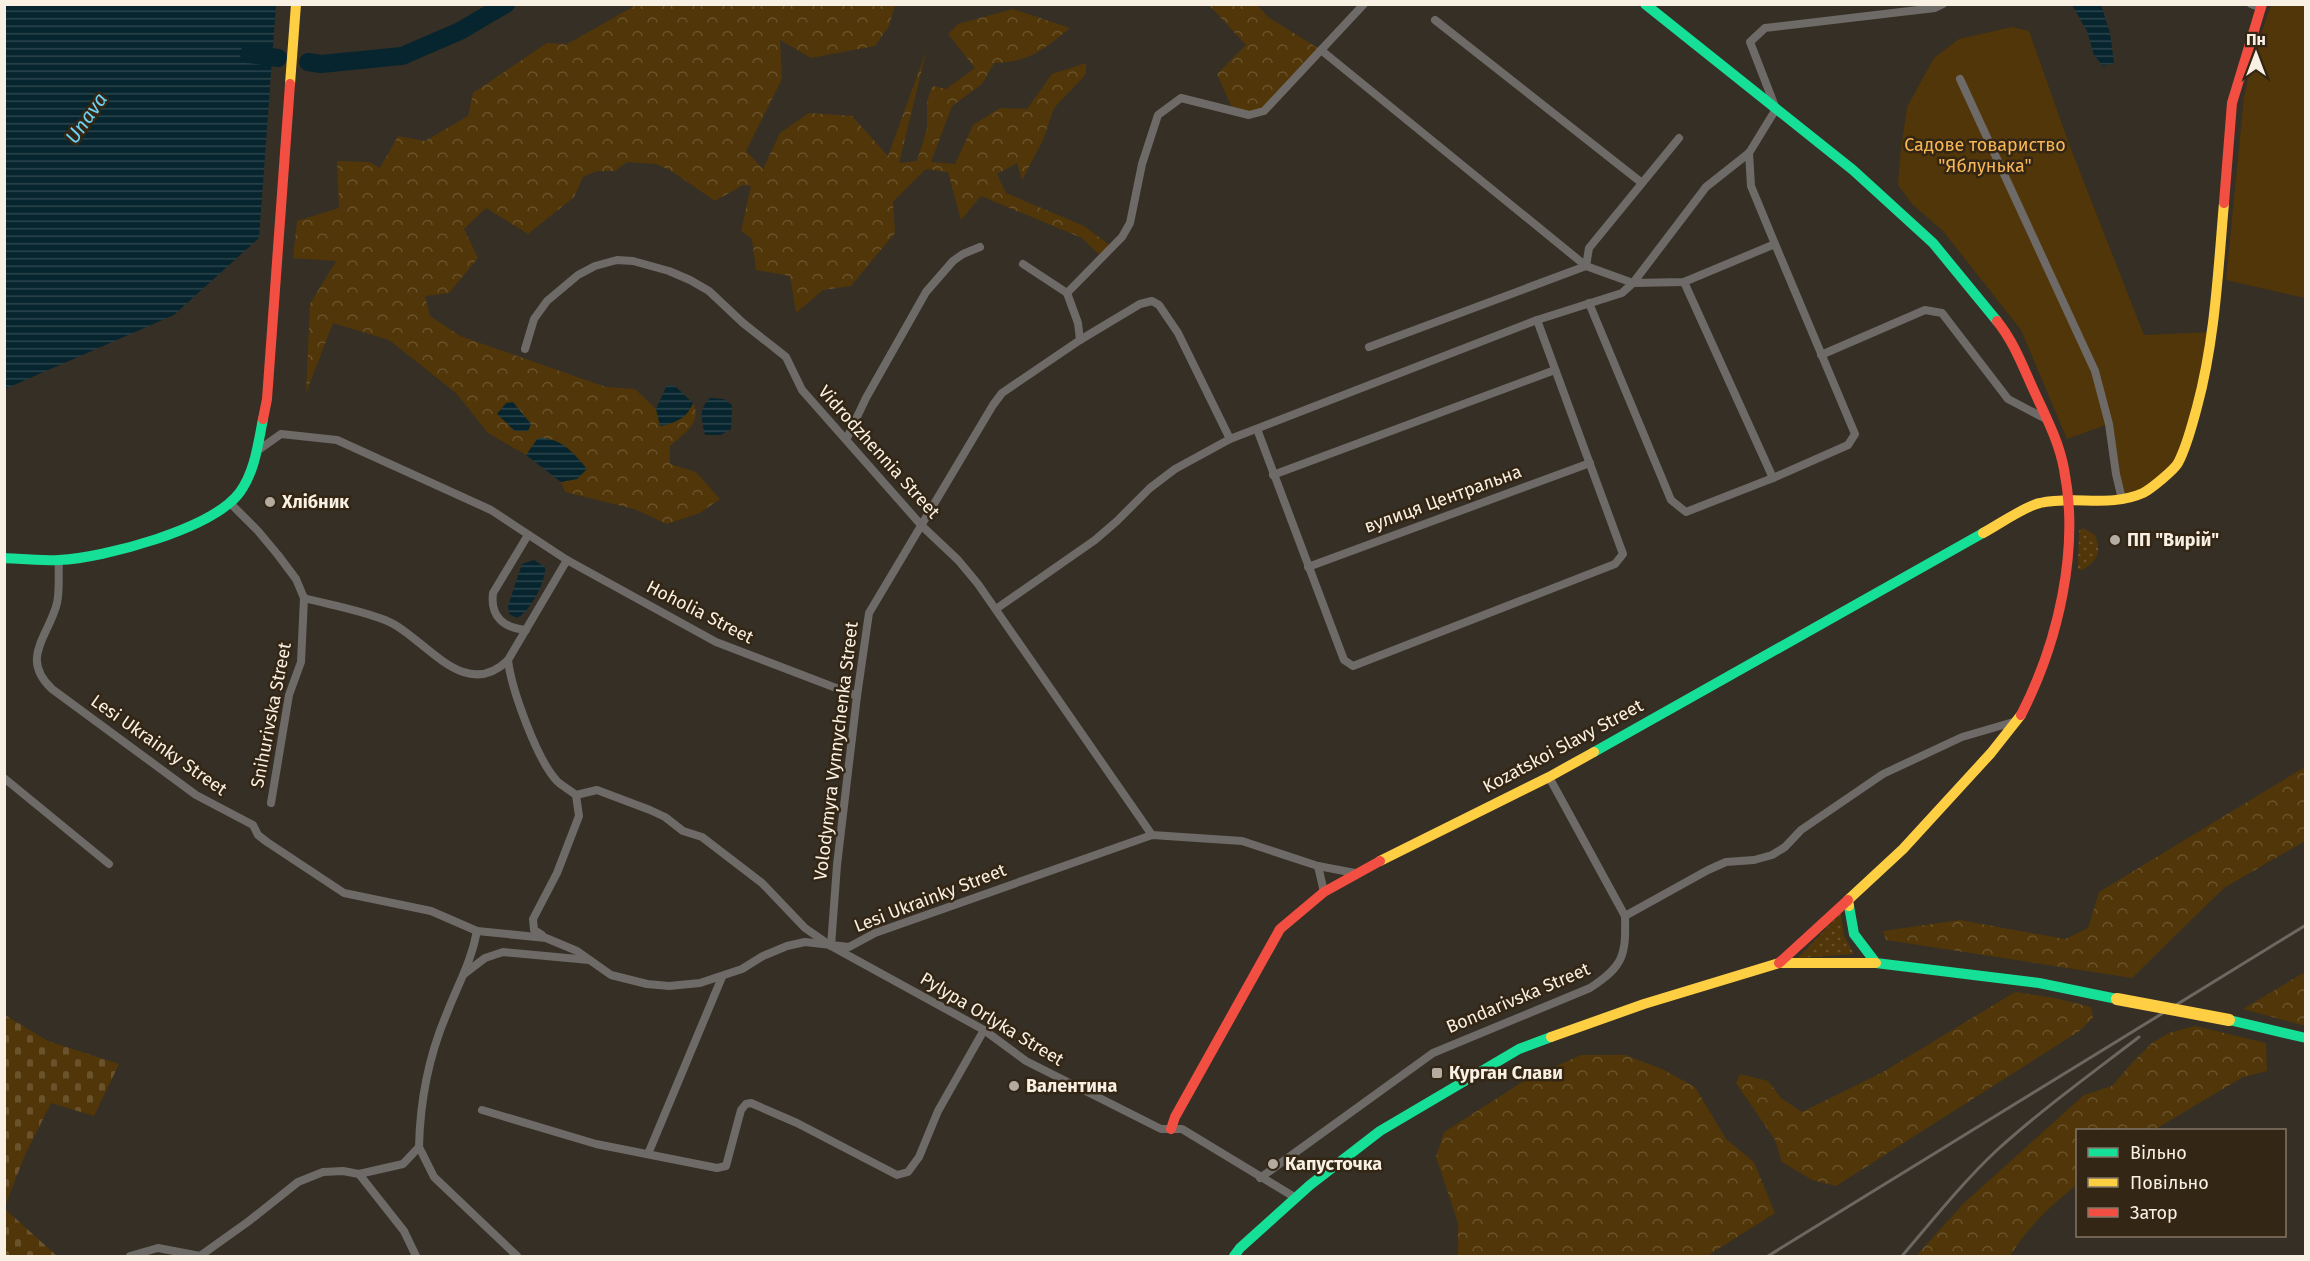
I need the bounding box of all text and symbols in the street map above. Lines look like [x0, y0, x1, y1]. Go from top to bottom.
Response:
north arrow [2226, 24, 2286, 84]
text: Пн [2246, 30, 2266, 49]
water label: Unava [60, 88, 112, 148]
park label: Садове товариство "Яблунька" [1904, 134, 2066, 177]
street label: Vidrodzhennia Street [814, 381, 945, 523]
street label: вулиця Центральна [1361, 460, 1525, 538]
place label: Хлібник [281, 491, 349, 513]
marker: Хлібник [263, 495, 277, 509]
place label: ПП "Вирій" [2127, 529, 2219, 551]
marker: ПП "Вирій" [2108, 533, 2122, 547]
street label: Hoholia Street [643, 576, 758, 649]
street label: Volodymyra Vynnychenka Street [809, 620, 863, 882]
street label: Snihurivska Street [246, 640, 296, 790]
street label: Lesi Ukrainky Street [87, 690, 232, 801]
street label: Kozatskoi Slavy Street [1479, 694, 1647, 798]
street label: Lesi Ukrainky Street [851, 859, 1010, 937]
street label: Bondarivska Street [1443, 958, 1594, 1038]
street label: Pylypa Orlyka Street [916, 967, 1068, 1071]
place label: Курган Слави [1449, 1062, 1563, 1084]
marker: Курган Слави [1430, 1066, 1444, 1080]
place label: Валентина [1026, 1075, 1117, 1097]
marker: Валентина [1007, 1079, 1021, 1093]
legend [2076, 1129, 2286, 1237]
text: Вільно [2130, 1142, 2187, 1164]
place label: Капусточка [1285, 1153, 1382, 1175]
marker: Капусточка [1266, 1157, 1280, 1171]
text: Повільно [2130, 1172, 2209, 1194]
text: Затор [2130, 1202, 2178, 1224]

